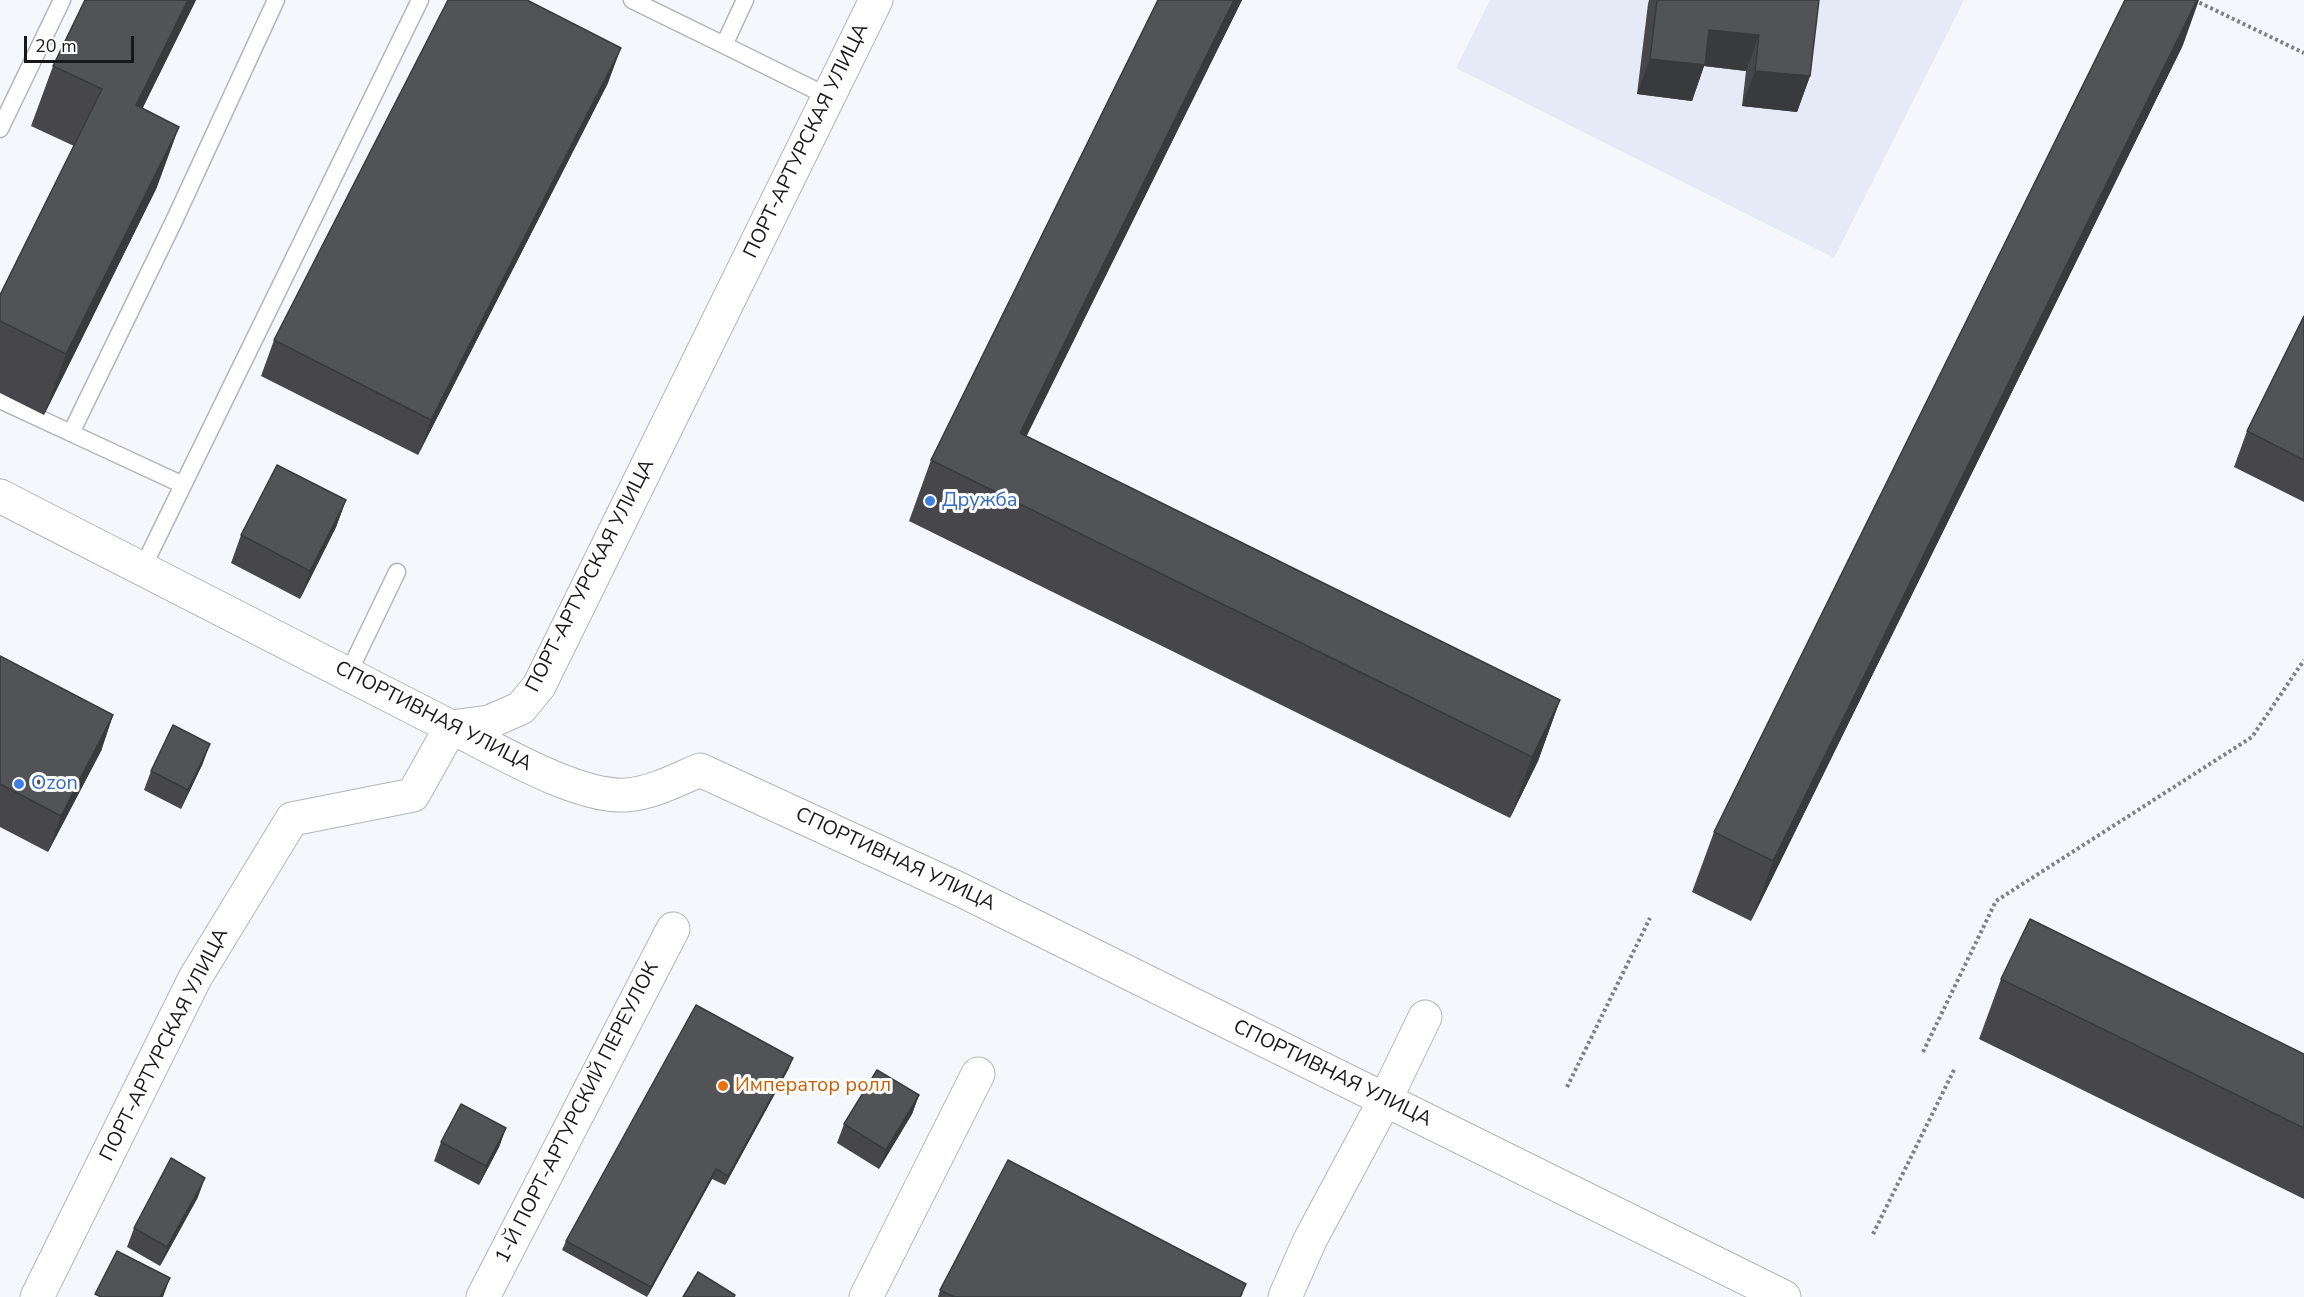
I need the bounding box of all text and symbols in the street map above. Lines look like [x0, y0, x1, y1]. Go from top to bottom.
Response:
street label: ПОРТ-АРТУРСКАЯ УЛИЦА [740, 20, 874, 262]
scale bar [27, 24, 136, 62]
text: 20 m [35, 34, 77, 58]
street label: ПОРТ-АРТУРСКАЯ УЛИЦА [522, 456, 660, 696]
place label: Дружба [942, 489, 1018, 513]
marker: Дружба [923, 494, 937, 508]
street label: СПОРТИВНАЯ УЛИЦА [331, 657, 535, 777]
place label: Ozon [31, 772, 78, 796]
marker: Ozon [12, 777, 26, 791]
street label: СПОРТИВНАЯ УЛИЦА [791, 803, 999, 917]
street label: ПОРТ-АРТУРСКАЯ УЛИЦА [96, 925, 234, 1165]
street label: 1-Й ПОРТ-АРТУРСКИЙ ПЕРЕУЛОК [491, 958, 665, 1268]
street label: СПОРТИВНАЯ УЛИЦА [1229, 1015, 1435, 1133]
place label: Император ролл [735, 1074, 891, 1098]
marker: Император ролл [716, 1079, 730, 1093]

